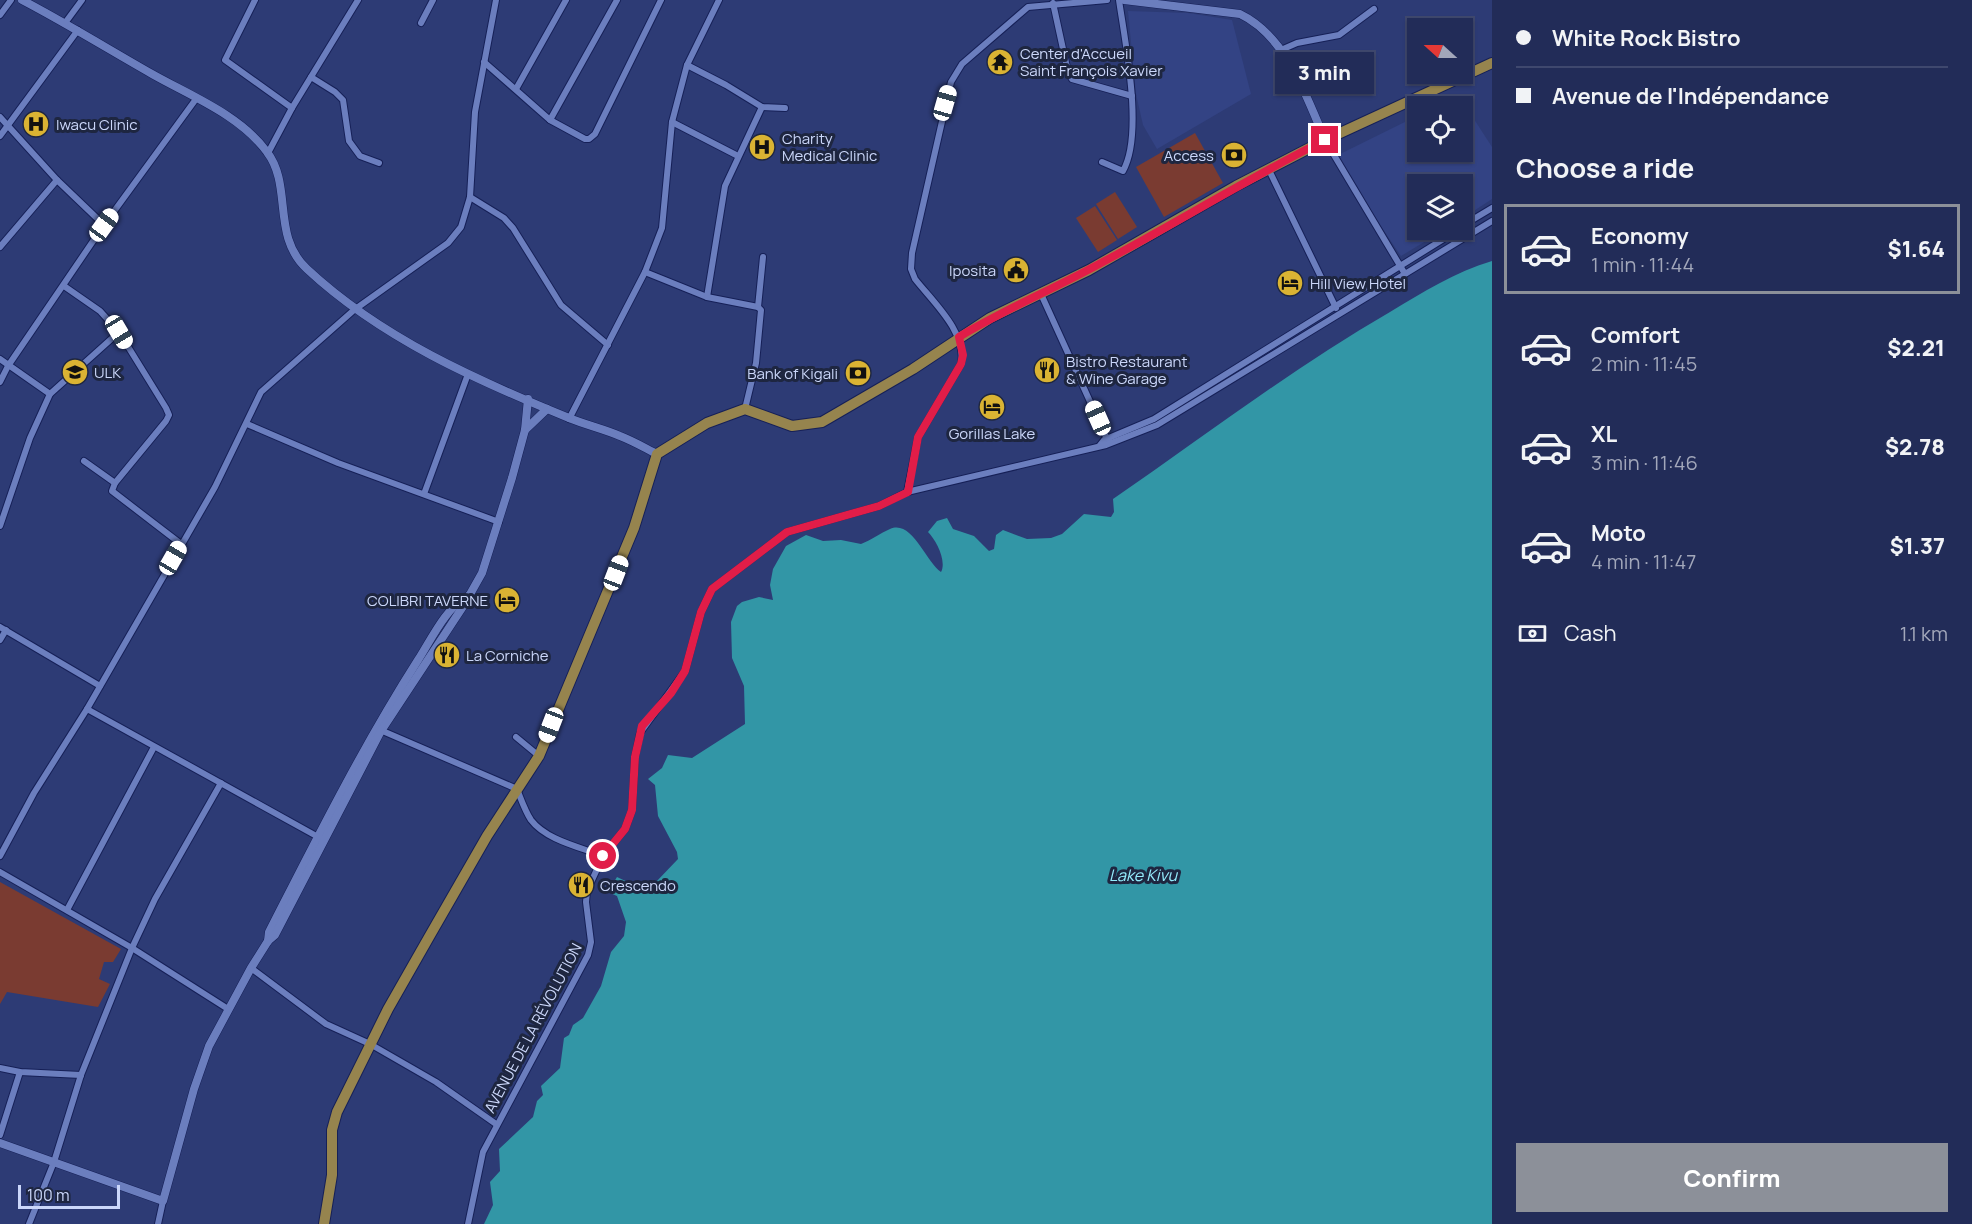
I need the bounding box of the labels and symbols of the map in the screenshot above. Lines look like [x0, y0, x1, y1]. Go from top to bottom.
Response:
north arrow [1407, 18, 1473, 84]
place label: Center d'Accueil Saint François Xavier [1020, 43, 1163, 81]
temple icon: Center d'Accueil Saint François Xavier [985, 47, 1015, 77]
callout: 3 min [1276, 53, 1374, 95]
car [931, 83, 959, 123]
hospital icon: Iwacu Clinic [21, 109, 51, 139]
place label: Iwacu Clinic [56, 114, 138, 135]
route end [1311, 126, 1338, 153]
place label: Charity Medical Clinic [782, 128, 877, 166]
hospital icon: Charity Medical Clinic [747, 132, 777, 162]
bank icon: Access [1219, 140, 1249, 170]
place label: Access [1164, 145, 1214, 166]
car [86, 205, 122, 245]
public building icon: Iposita [1001, 255, 1031, 285]
place label: Iposita [949, 260, 996, 281]
hotel icon: Hill View Hotel [1275, 268, 1305, 298]
place label: Hill View Hotel [1310, 273, 1406, 294]
car [102, 312, 136, 352]
place label: Bistro Restaurant & Wine Garage [1066, 351, 1187, 389]
restaurant icon: Bistro Restaurant & Wine Garage [1032, 355, 1062, 385]
school or university icon: ULK [60, 357, 90, 387]
bank icon: Bank of Kigali [843, 358, 873, 388]
place label: ULK [94, 362, 121, 383]
place label: Bank of Kigali [747, 363, 838, 384]
hotel icon: Gorillas Lake [977, 392, 1007, 422]
car [1082, 398, 1114, 438]
place label: Gorillas Lake [949, 423, 1036, 444]
car [156, 538, 190, 578]
car [601, 553, 631, 593]
hotel icon: COLIBRI TAVERNE [492, 585, 522, 615]
place label: COLIBRI TAVERNE [367, 590, 488, 611]
restaurant icon: La Corniche [432, 640, 462, 670]
place label: La Corniche [466, 645, 549, 666]
car [536, 705, 566, 745]
route start [589, 842, 616, 869]
water label: Lake Kivu [1109, 864, 1179, 886]
restaurant icon: Crescendo [566, 870, 596, 900]
place label: Crescendo [600, 875, 676, 896]
street label: AVENUE DE LA RÉVOLUTION [479, 939, 587, 1117]
scale bar [18, 1182, 120, 1210]

